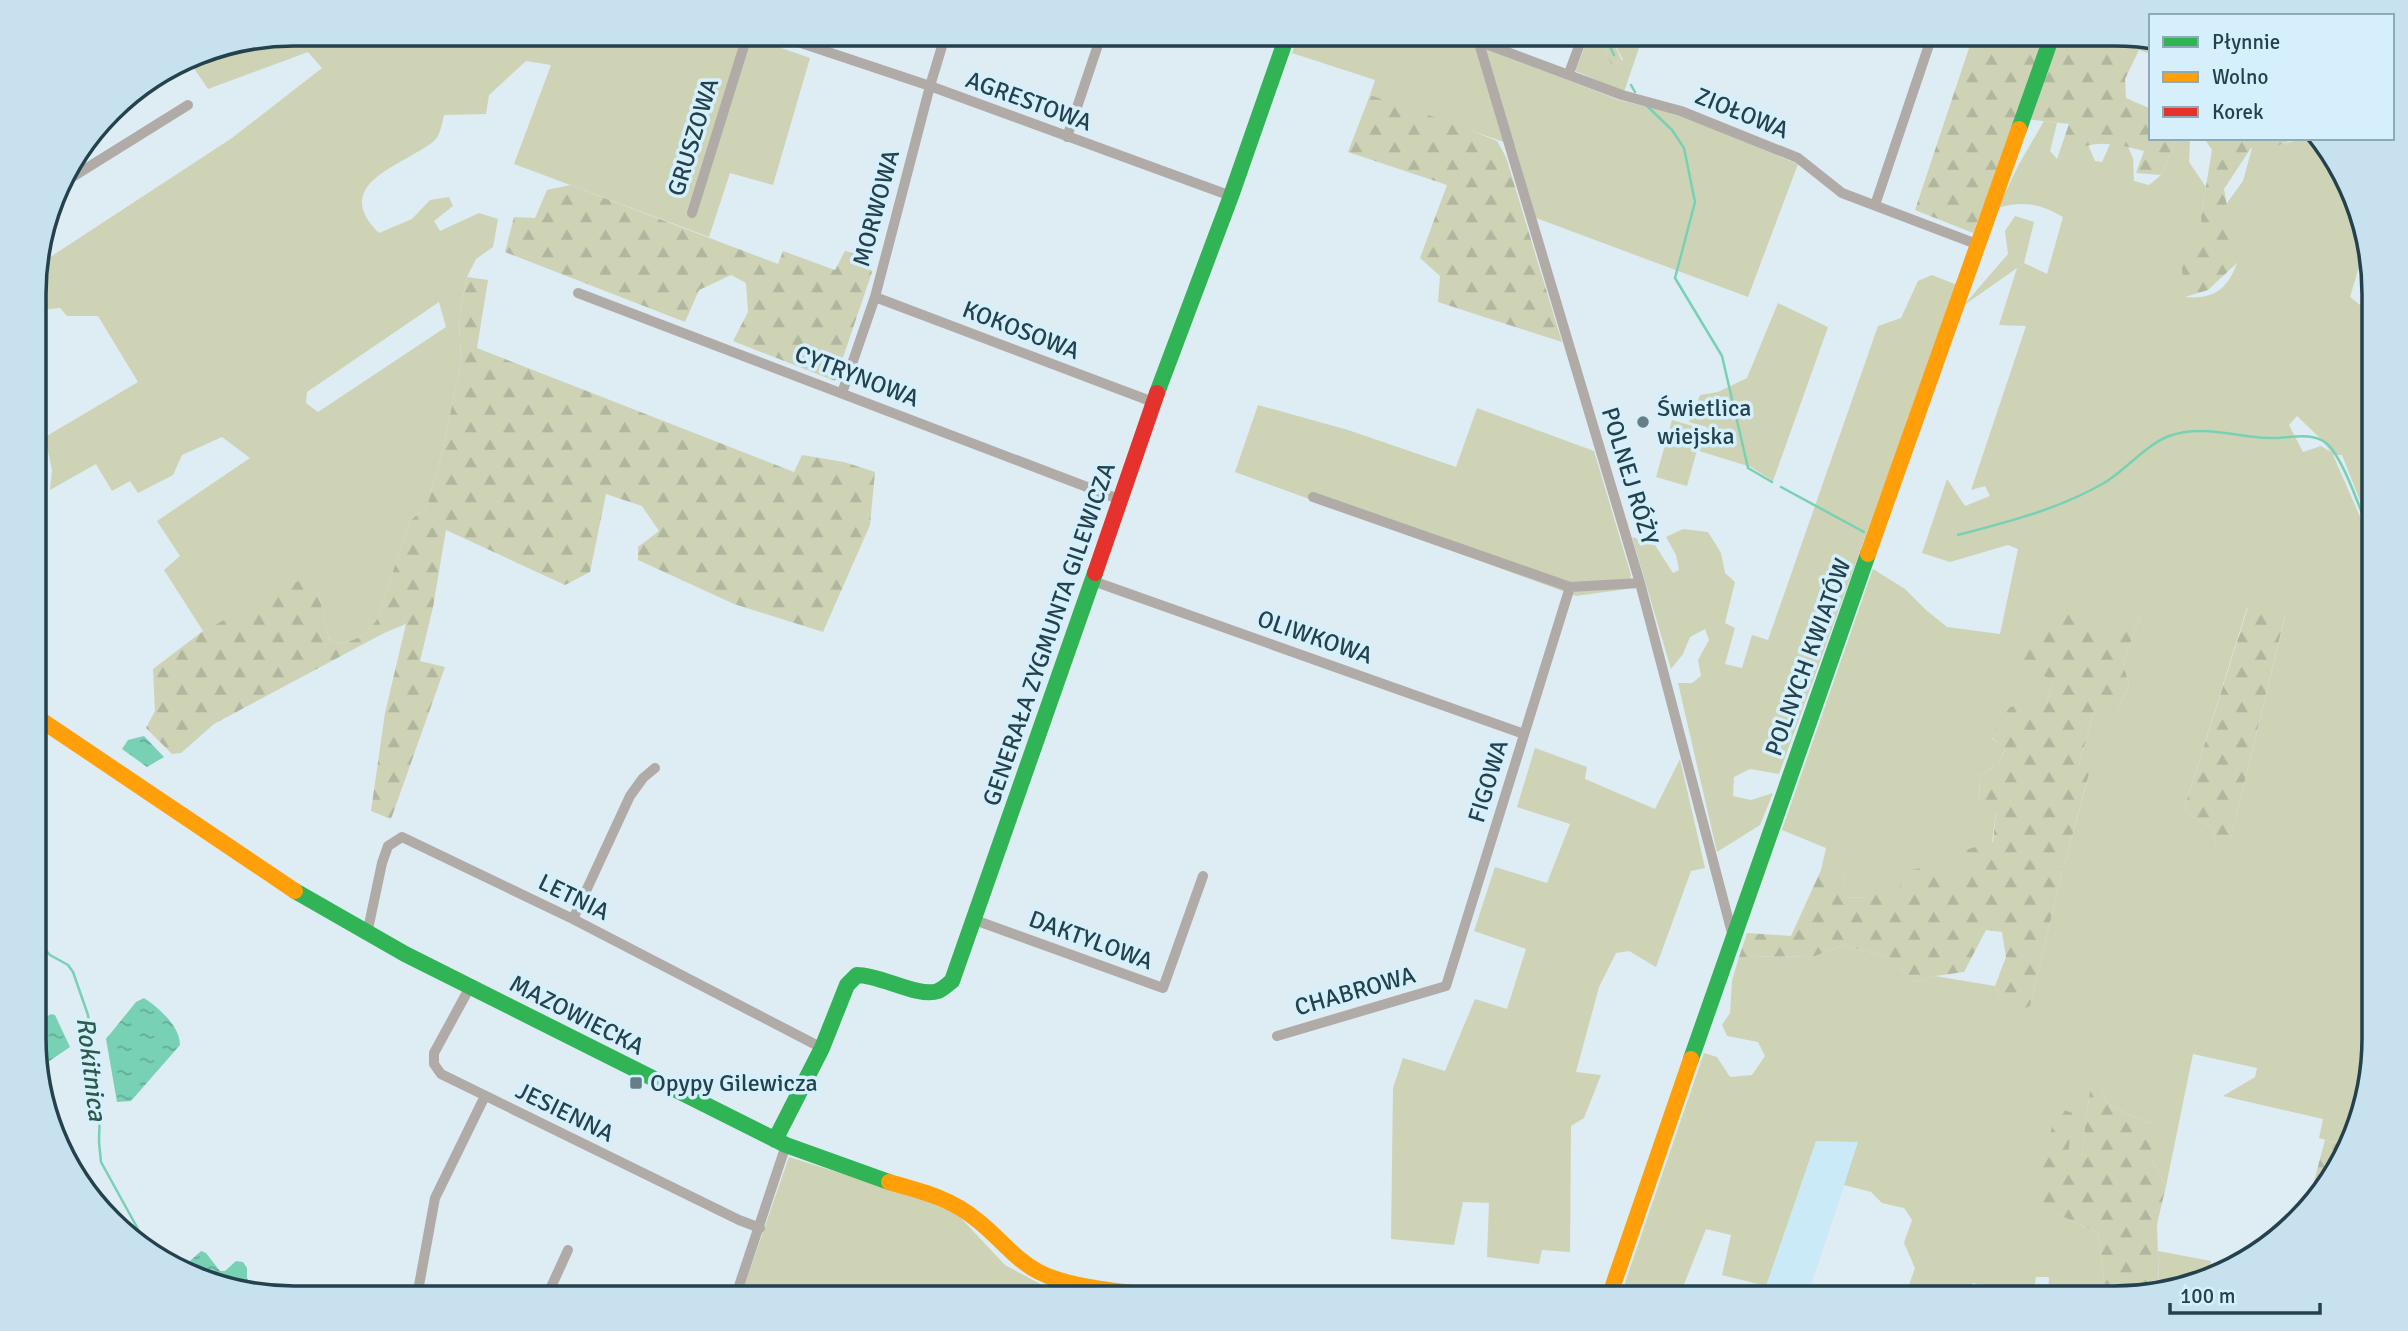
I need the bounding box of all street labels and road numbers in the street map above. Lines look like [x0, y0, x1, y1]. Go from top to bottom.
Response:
street label: AGRESTOWA [962, 64, 1096, 138]
street label: GRUSZOWA [661, 74, 725, 200]
street label: ZIOŁOWA [1691, 81, 1794, 145]
street label: MORWOWA [846, 146, 906, 270]
street label: KOKOSOWA [958, 294, 1084, 366]
street label: CYTRYNOWA [791, 339, 924, 414]
street label: POLNEJ RÓŻY [1595, 403, 1665, 549]
street label: GENERAŁA ZYGMUNTA GILEWICZA [976, 458, 1122, 810]
street label: POLNYCH KWIATÓW [1758, 554, 1858, 760]
street label: OLIWKOWA [1254, 603, 1377, 671]
street label: FIGOWA [1461, 736, 1515, 826]
street label: LETNIA [533, 867, 615, 927]
street label: DAKTYLOWA [1025, 904, 1158, 976]
street label: CHABROWA [1291, 959, 1419, 1023]
street label: MAZOWIECKA [505, 968, 650, 1062]
street label: JESIENNA [511, 1075, 619, 1149]

